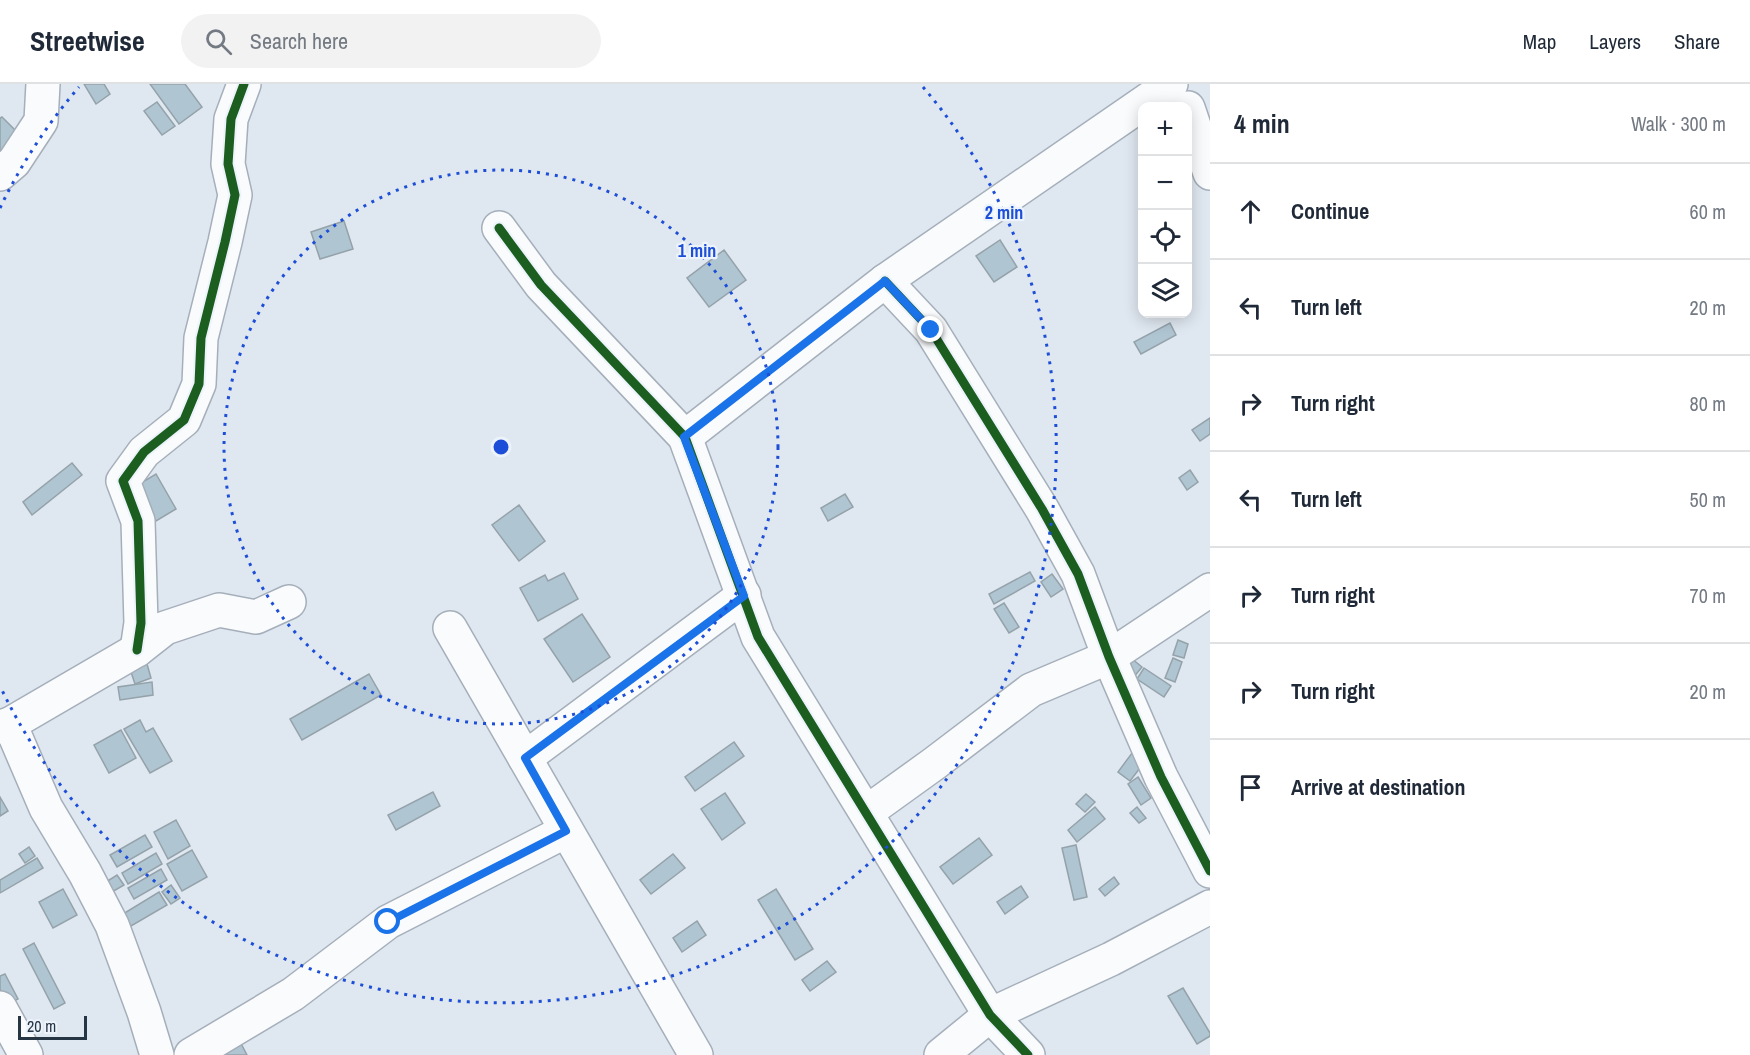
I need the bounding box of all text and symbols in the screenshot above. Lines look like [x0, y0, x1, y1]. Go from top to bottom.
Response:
search box [181, 14, 601, 68]
text: Streetwise [30, 22, 145, 60]
icon: search [202, 25, 235, 58]
text: Search here [250, 26, 348, 56]
text: Map [1523, 27, 1556, 56]
text: Layers [1589, 27, 1641, 56]
text: Share [1674, 27, 1720, 56]
map controls [1138, 102, 1192, 318]
button: + [1138, 102, 1192, 156]
text: 4 min [1234, 106, 1290, 141]
text: Walk · 300 m [1631, 110, 1726, 137]
button: − [1138, 156, 1192, 210]
icon: ahead [1234, 195, 1267, 228]
text: Continue [1291, 196, 1369, 226]
text: 60 m [1690, 198, 1726, 225]
text: 2 min [985, 200, 1023, 225]
button: locate [1138, 210, 1192, 264]
text: 1 min [678, 238, 716, 263]
button: layers [1138, 264, 1192, 318]
icon: left [1234, 291, 1267, 324]
text: Turn left [1291, 292, 1362, 322]
text: 20 m [1690, 294, 1726, 321]
route end [917, 316, 943, 342]
icon: right [1234, 387, 1267, 420]
text: Turn right [1291, 388, 1375, 418]
text: 80 m [1690, 390, 1726, 417]
centre of rings [491, 437, 511, 457]
icon: left [1234, 483, 1267, 516]
text: Turn left [1291, 484, 1362, 514]
text: 50 m [1690, 486, 1726, 513]
icon: right [1234, 579, 1267, 612]
text: Turn right [1291, 580, 1375, 610]
text: 70 m [1690, 582, 1726, 609]
icon: right [1234, 675, 1267, 708]
text: Turn right [1291, 676, 1375, 706]
text: 20 m [1690, 678, 1726, 705]
icon: arrive [1234, 771, 1267, 804]
text: Arrive at destination [1291, 772, 1465, 802]
route start [374, 908, 400, 934]
scale bar [18, 1013, 87, 1040]
text: 20 m [27, 1015, 56, 1037]

